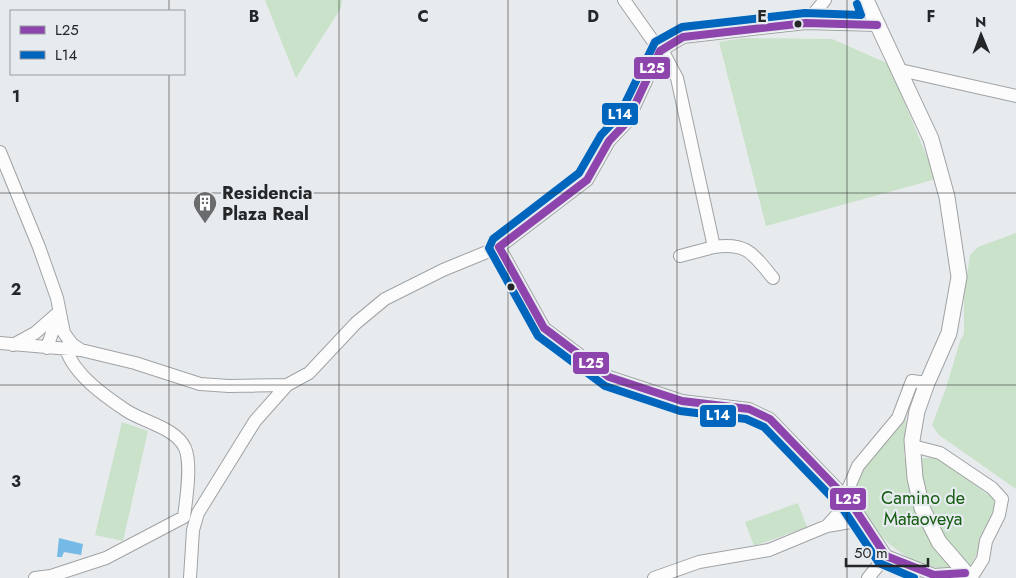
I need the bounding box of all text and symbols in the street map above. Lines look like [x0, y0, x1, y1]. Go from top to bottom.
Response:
text: B [249, 5, 259, 28]
text: C [417, 5, 429, 28]
text: D [587, 5, 599, 28]
text: E [757, 5, 767, 28]
text: F [927, 5, 935, 28]
legend [10, 10, 185, 75]
north arrow [956, 10, 1006, 60]
text: N [975, 12, 987, 32]
text: L25 [55, 19, 79, 41]
unlabelled marker [793, 19, 803, 29]
text: L14 [55, 44, 78, 66]
line badge: L25 [633, 56, 671, 80]
text: L25 [639, 58, 665, 78]
text: 1 [12, 85, 20, 108]
line badge: L14 [601, 102, 639, 126]
text: L14 [608, 104, 632, 124]
place label: Residencia Plaza Real [222, 180, 312, 227]
building icon: Residencia Plaza Real [192, 190, 218, 224]
text: 2 [11, 278, 21, 301]
unlabelled marker [506, 282, 516, 292]
line badge: L25 [572, 351, 610, 375]
text: L25 [578, 353, 604, 373]
line badge: L14 [699, 404, 737, 428]
text: L14 [706, 405, 730, 425]
text: 3 [11, 470, 21, 493]
park label: Camino de Mataoveya [881, 485, 965, 532]
line badge: L25 [829, 487, 867, 511]
text: L25 [835, 489, 861, 509]
scale bar [846, 536, 928, 568]
text: 50 m [854, 542, 888, 564]

